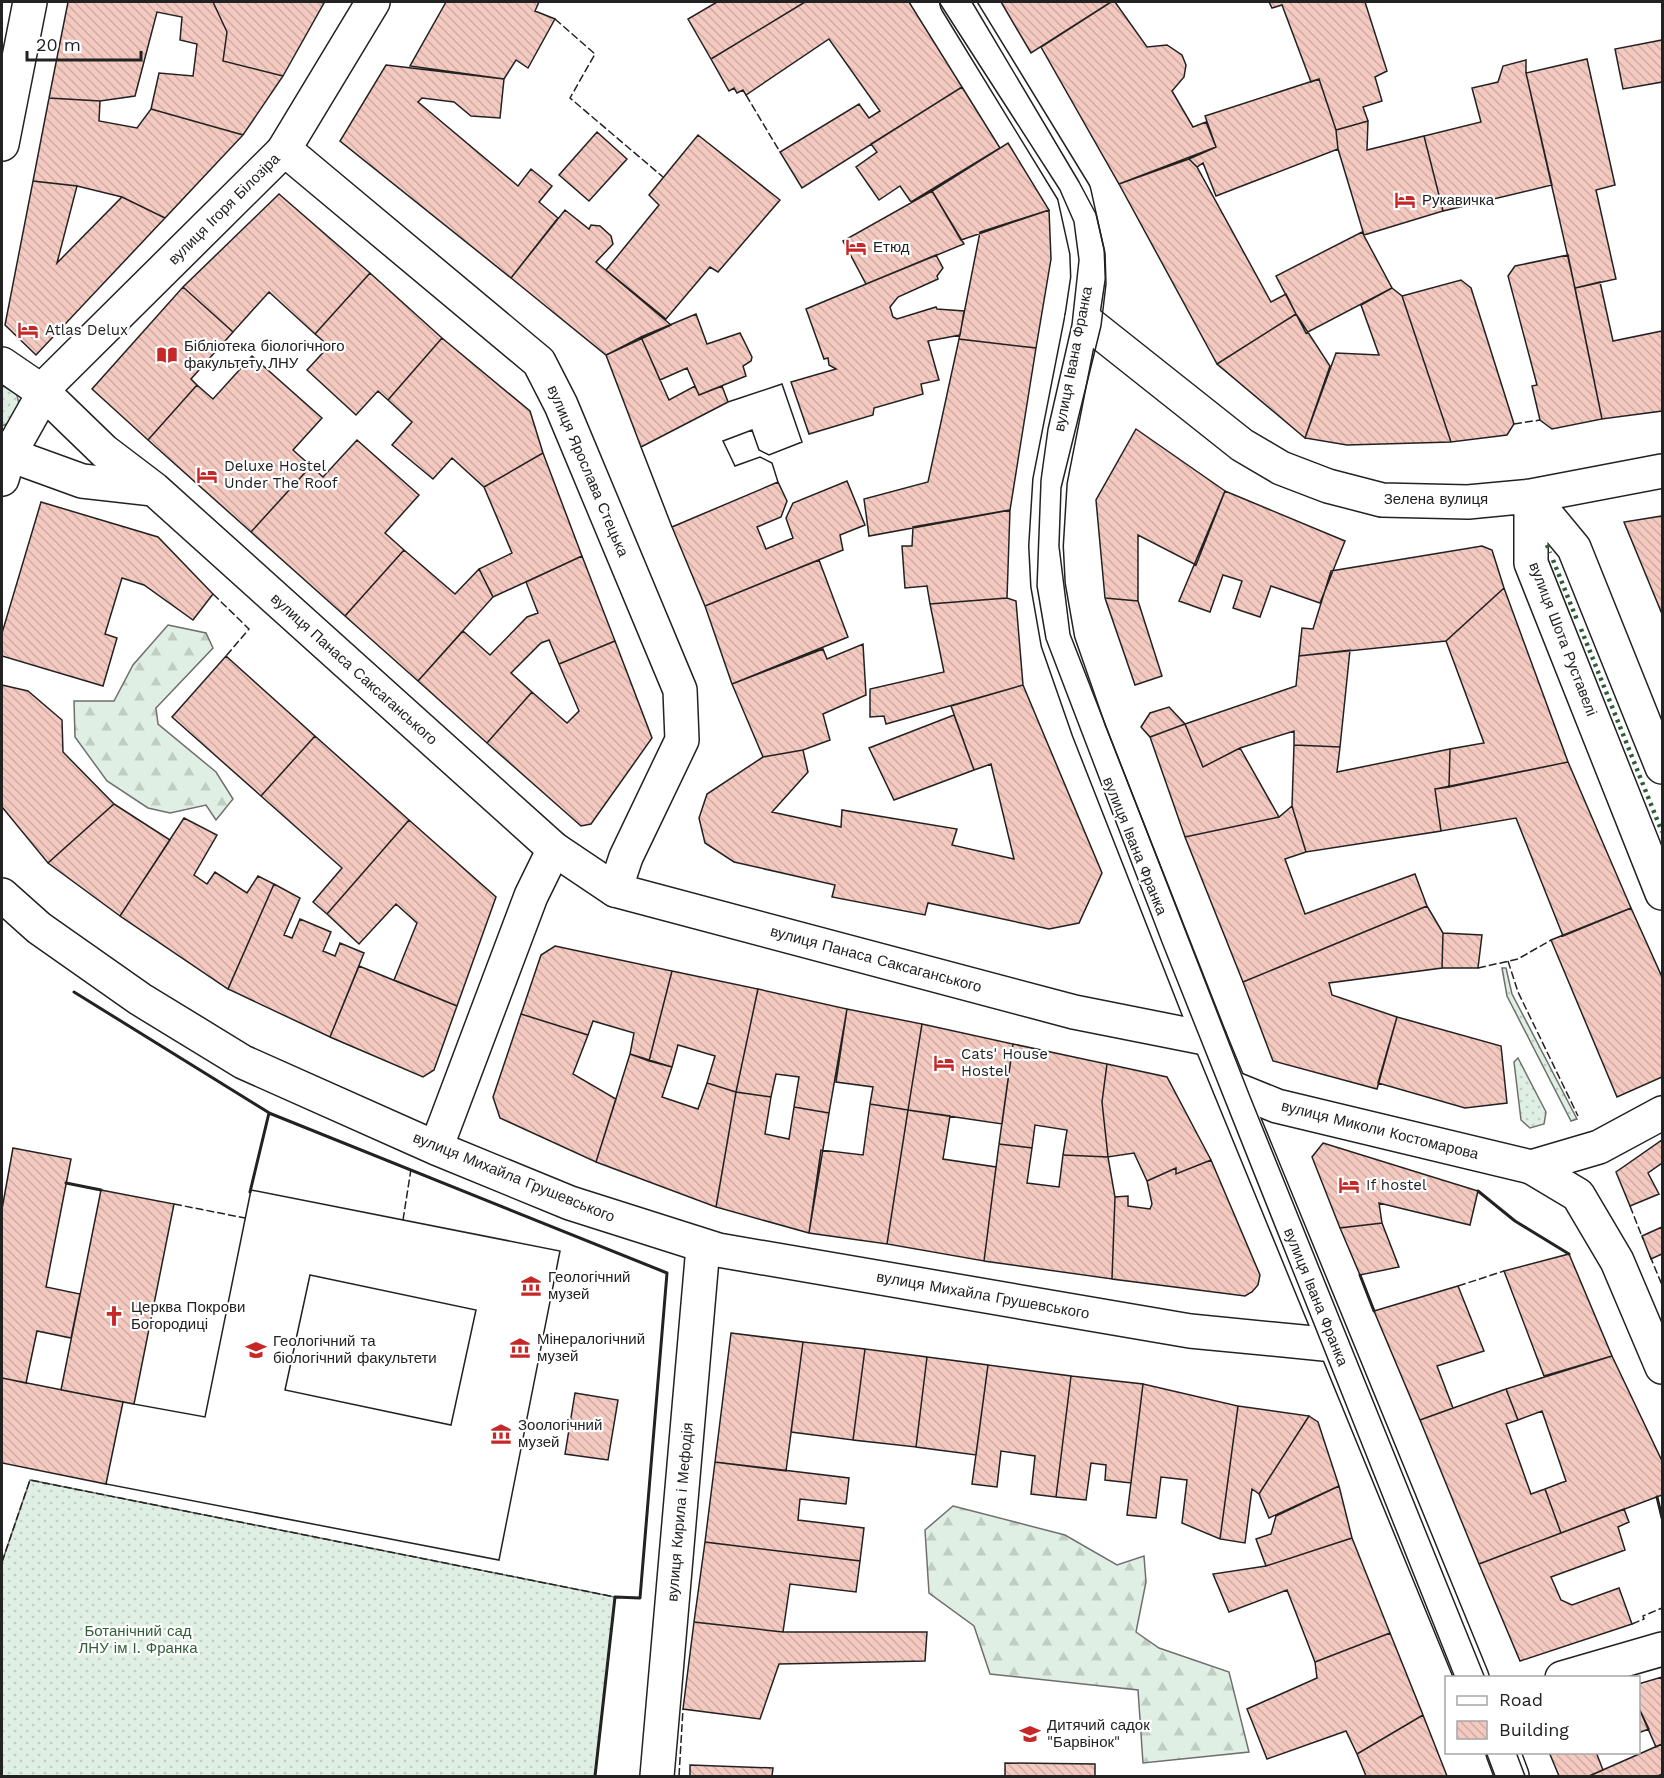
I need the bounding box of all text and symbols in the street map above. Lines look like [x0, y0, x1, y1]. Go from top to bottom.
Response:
scale bar [27, 24, 141, 62]
text: 20 m [36, 34, 81, 55]
street label: вулиця Ігоря Білозіра [165, 149, 284, 268]
hotel icon: Рукавичка [1393, 188, 1417, 212]
place label: Рукавичка [1422, 191, 1495, 209]
hotel icon: Етюд [844, 235, 868, 259]
place label: Етюд [873, 238, 910, 256]
street label: вулиця Івана Франка [1050, 284, 1096, 433]
hotel icon: Atlas Delux [16, 318, 40, 342]
place label: Atlas Delux [45, 321, 128, 339]
place label: Бібліотека біологічного факультету ЛНУ [184, 337, 345, 372]
library icon: Бібліотека біологічного факультету ЛНУ [155, 343, 179, 367]
street label: вулиця Ярослава Стецька [544, 382, 633, 560]
place label: Deluxe Hostel Under The Roof [224, 457, 338, 492]
hotel icon: Deluxe Hostel Under The Roof [195, 463, 219, 487]
street label: Зелена вулиця [1384, 490, 1488, 508]
street label: вулиця Шота Руставелі [1525, 560, 1601, 718]
street label: вулиця Панаса Саксаганського [267, 589, 441, 749]
street label: вулиця Івана Франка [1099, 774, 1171, 918]
street label: вулиця Панаса Саксаганського [768, 922, 984, 996]
place label: Cats' House Hostel [961, 1045, 1048, 1080]
hotel icon: Cats' House Hostel [932, 1051, 956, 1075]
street label: вулиця Миколи Костомарова [1279, 1097, 1481, 1163]
street label: вулиця Михайла Грушевського [411, 1128, 617, 1226]
hotel icon: If hostel [1337, 1173, 1361, 1197]
place label: If hostel [1366, 1176, 1427, 1194]
street label: вулиця Івана Франка [1280, 1225, 1352, 1369]
street label: вулиця Михайла Грушевського [875, 1267, 1091, 1323]
place label: Геологічний музей [548, 1268, 630, 1303]
museum icon: Геологічний музей [519, 1274, 543, 1298]
place label: Церква Покрови Богородиці [131, 1298, 245, 1333]
church icon: Церква Покрови Богородиці [102, 1304, 126, 1328]
place label: Мінералогічний музей [537, 1330, 645, 1365]
place label: Геологічний та біологічний факультети [273, 1332, 437, 1367]
museum icon: Мінералогічний музей [508, 1336, 532, 1360]
school or university icon: Геологічний та біологічний факультети [244, 1338, 268, 1362]
place label: Зоологічний музей [518, 1416, 602, 1451]
museum icon: Зоологічний музей [489, 1422, 513, 1446]
street label: вулиця Кирила і Мефодія [663, 1422, 697, 1602]
park label: Ботанічний сад ЛНУ ім І. Франка [79, 1622, 198, 1657]
legend [1445, 1676, 1640, 1754]
text: Road [1499, 1689, 1543, 1710]
place label: Дитячий садок "Барвінок" [1047, 1716, 1150, 1751]
text: Building [1499, 1719, 1569, 1740]
school or university icon: Дитячий садок "Барвінок" [1018, 1722, 1042, 1746]

